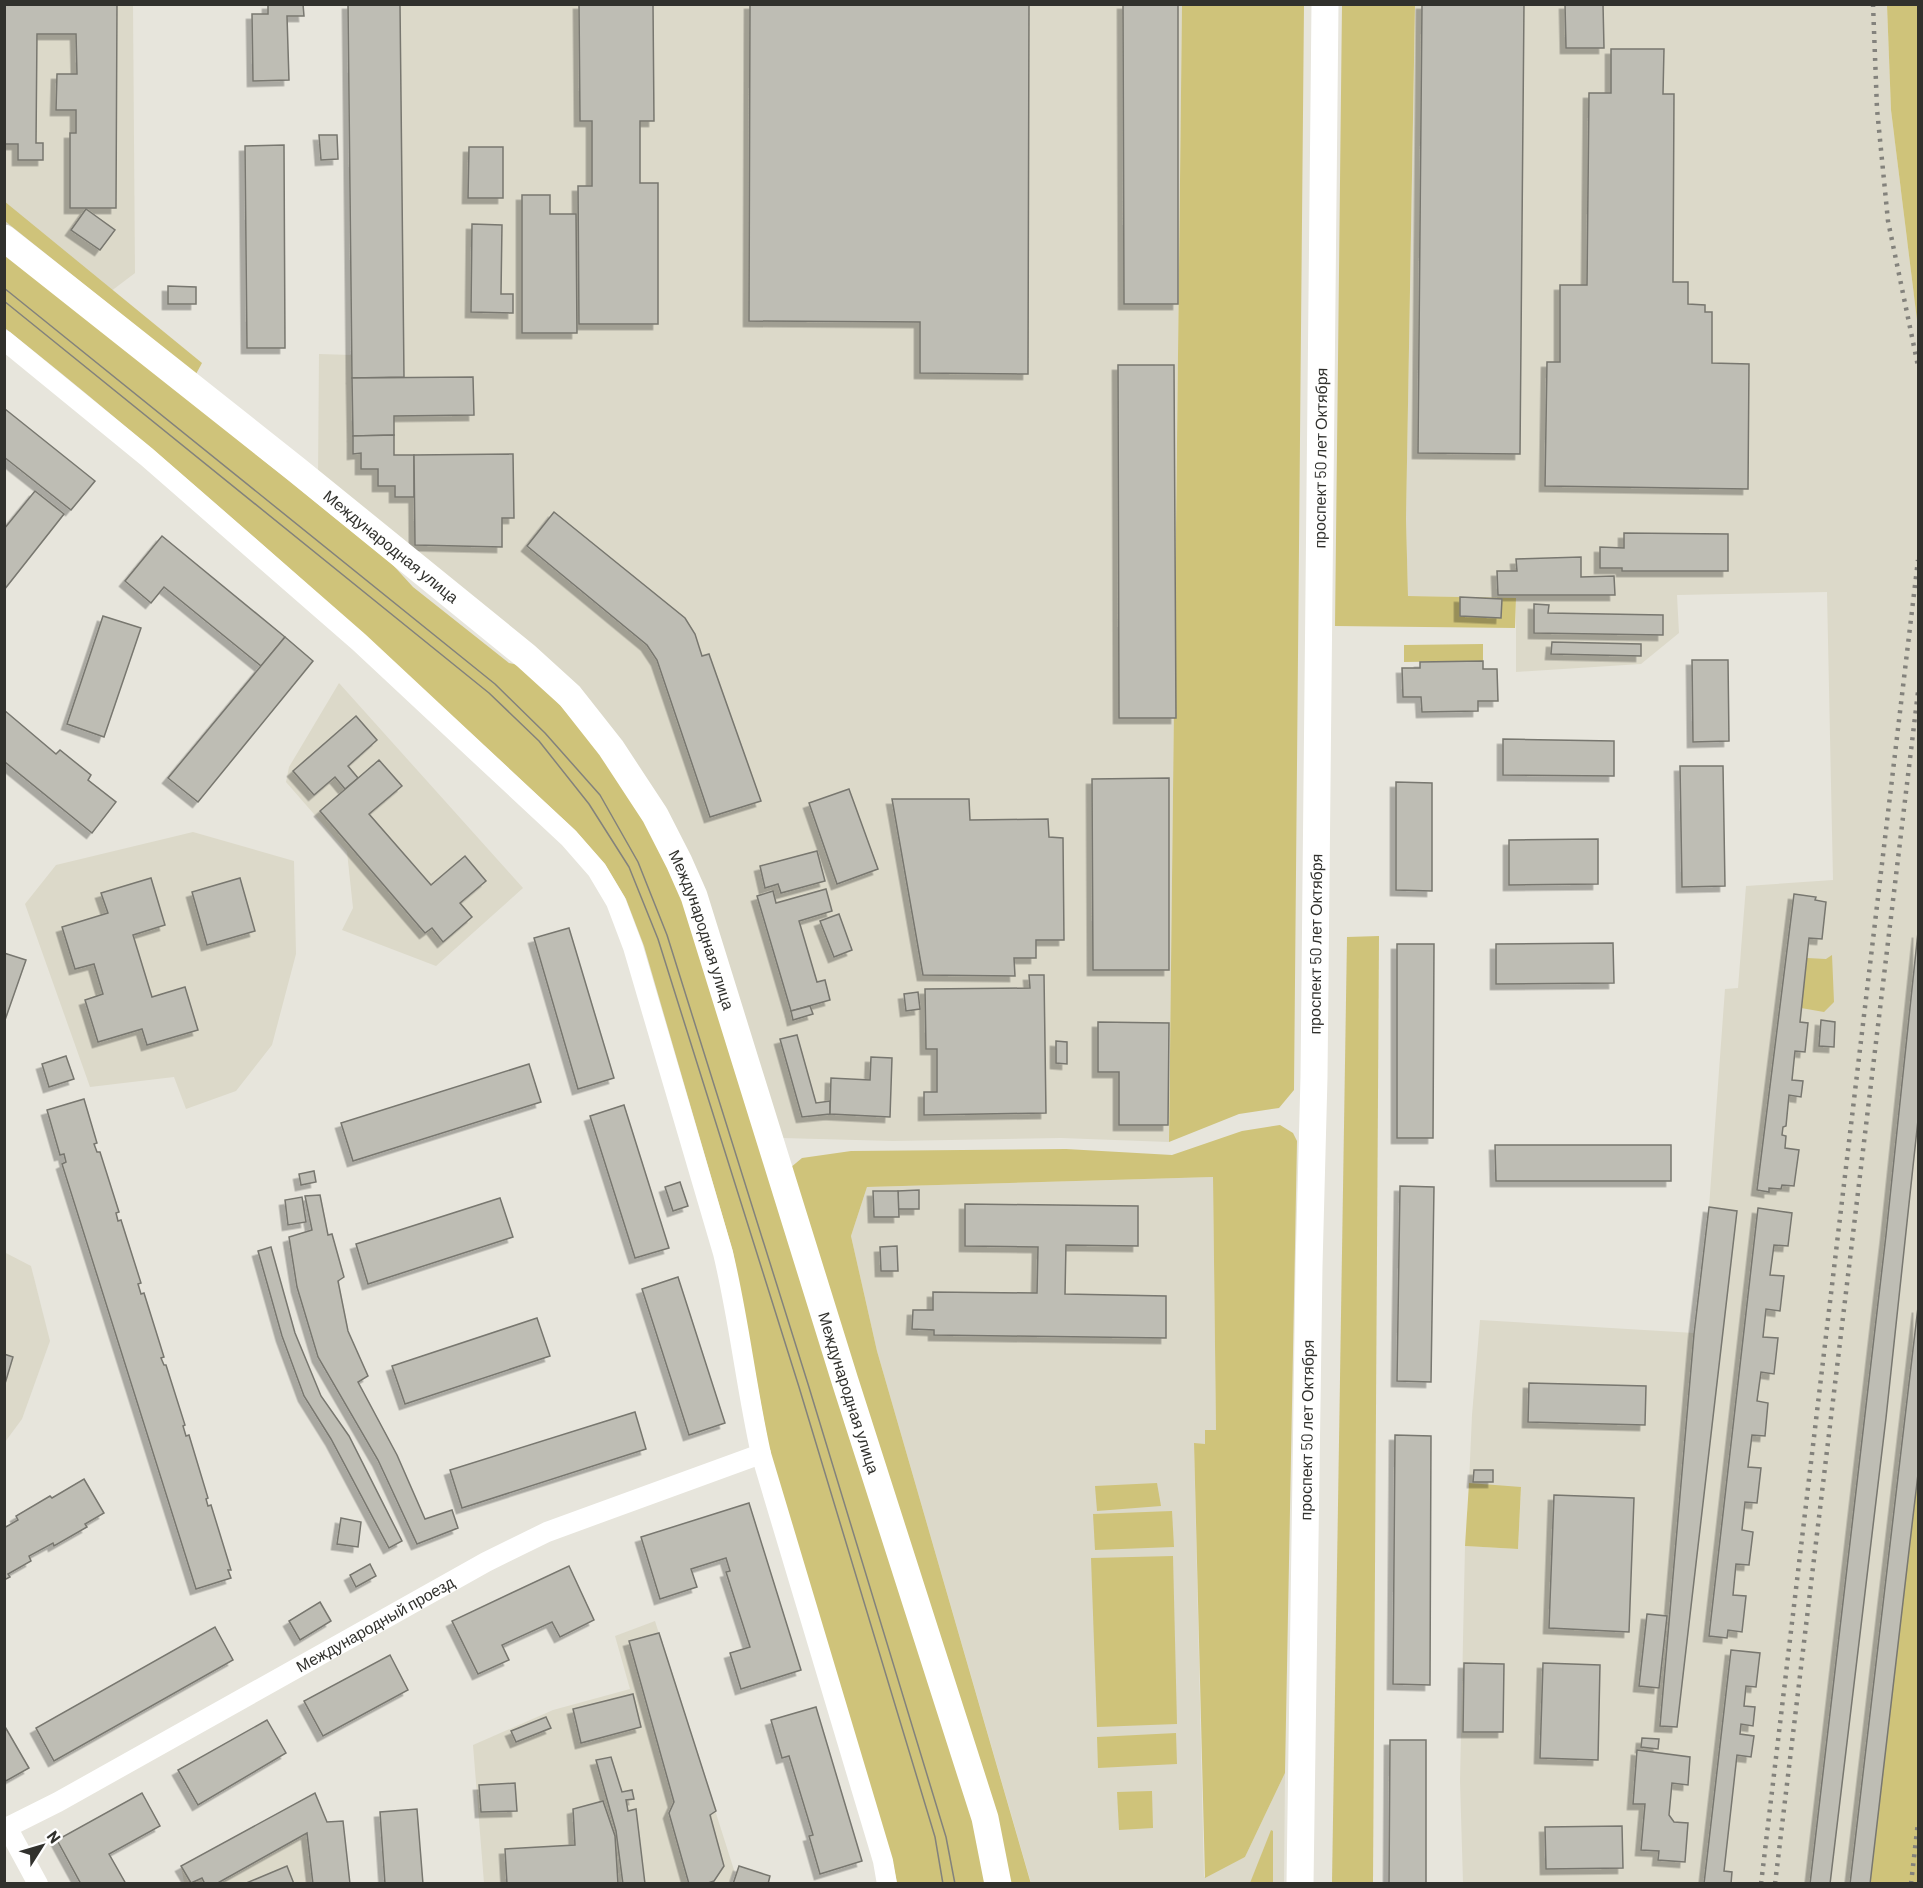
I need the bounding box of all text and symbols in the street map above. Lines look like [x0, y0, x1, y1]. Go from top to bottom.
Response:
street label: проспект 50 лет Октября [1309, 368, 1330, 549]
street label: Международная улица [320, 486, 463, 607]
street label: Международная улица [665, 846, 739, 1012]
street label: проспект 50 лет Октября [1304, 854, 1325, 1035]
street label: Международная улица [815, 1310, 884, 1476]
street label: проспект 50 лет Октября [1295, 1340, 1317, 1521]
street label: Международный проезд [292, 1571, 458, 1676]
north arrow [12, 1816, 72, 1876]
text: N [44, 1827, 65, 1847]

